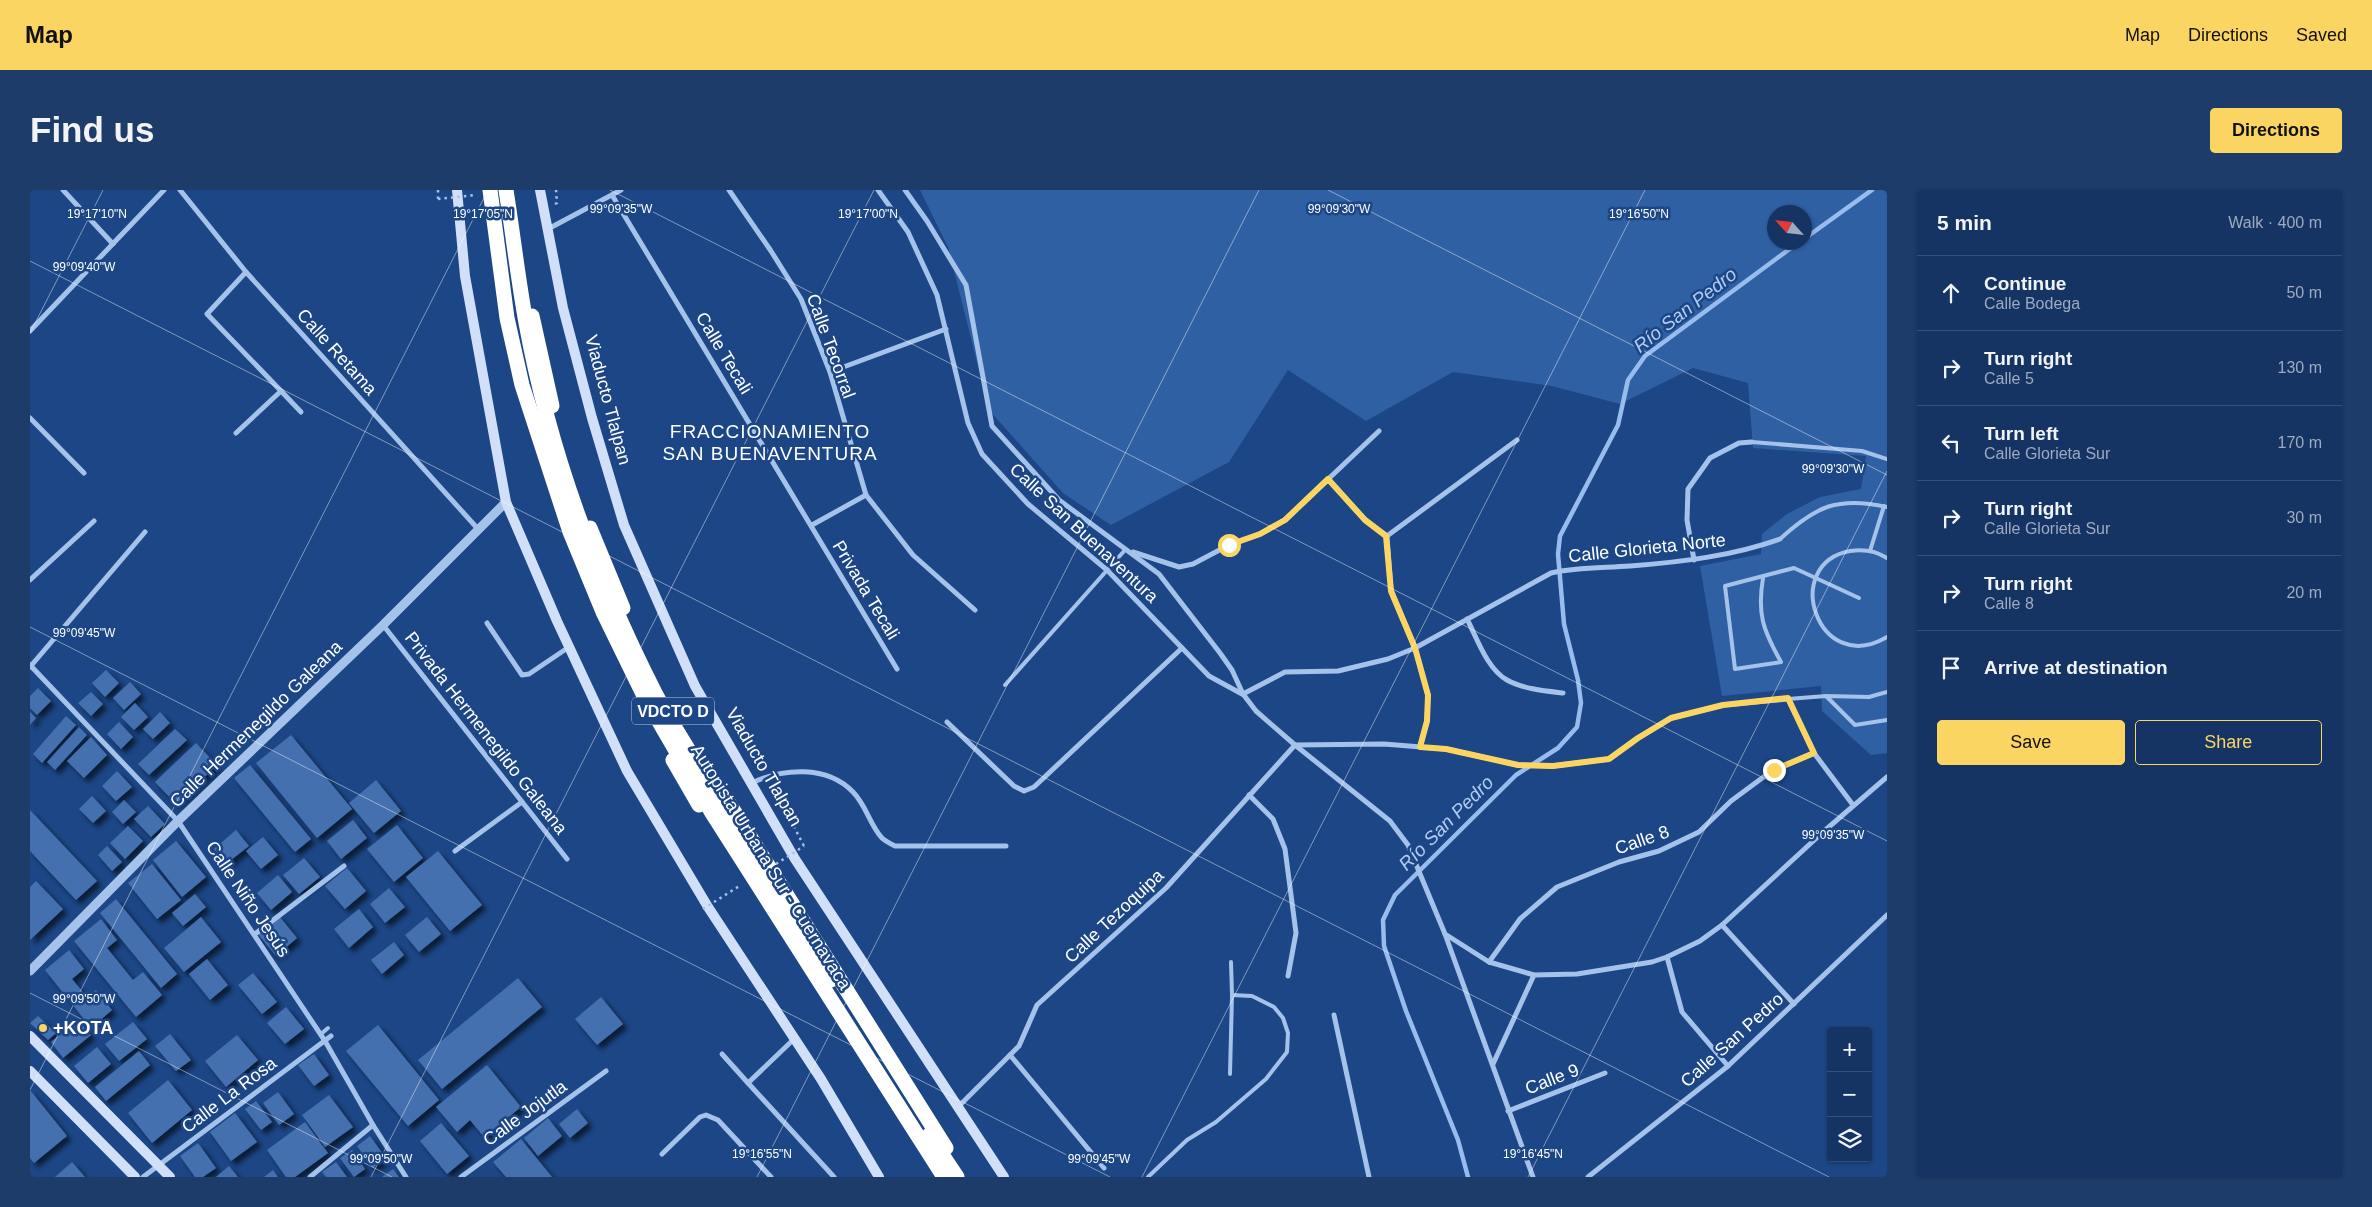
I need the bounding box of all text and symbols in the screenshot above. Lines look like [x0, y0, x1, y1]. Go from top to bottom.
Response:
text: Map [25, 21, 73, 48]
text: Map [2125, 25, 2160, 45]
text: Directions [2188, 25, 2268, 45]
text: Saved [2296, 25, 2347, 45]
button: Directions [2210, 108, 2342, 153]
text: Find us [30, 110, 154, 149]
text: 99°09'35"W [590, 202, 653, 216]
text: 99°09'30"W [1308, 202, 1371, 216]
north arrow [1767, 205, 1812, 250]
text: 19°17'10"N [67, 207, 127, 221]
text: 19°17'05"N [453, 207, 513, 221]
text: 19°17'00"N [838, 207, 898, 221]
text: 19°16'50"N [1609, 207, 1669, 221]
text: 5 min [1937, 211, 1992, 234]
text: Walk · 400 m [2228, 214, 2322, 231]
text: 99°09'40"W [53, 260, 116, 274]
water label: Río San Pedro [1629, 263, 1741, 357]
text: Continue [1984, 273, 2066, 294]
icon: ahead [1937, 279, 1965, 307]
text: 50 m [2286, 284, 2322, 301]
street label: Calle Tecorral [803, 291, 859, 401]
text: Calle Bodega [1984, 295, 2080, 312]
street label: Calle Retama [293, 305, 382, 400]
street label: Calle Tecali [692, 309, 756, 397]
street label: Viaducto Tlalpan [581, 333, 635, 467]
text: Turn right [1984, 348, 2072, 369]
icon: right [1937, 354, 1965, 382]
text: 130 m [2278, 359, 2322, 376]
text: Calle 5 [1984, 370, 2034, 387]
district label: FRACCIONAMIENTO SAN BUENAVENTURA [662, 421, 878, 464]
text: Turn left [1984, 423, 2059, 444]
icon: left [1937, 429, 1965, 457]
text: 170 m [2278, 434, 2322, 451]
text: Calle Glorieta Sur [1984, 445, 2110, 462]
street label: Calle San Buenaventura [1006, 459, 1163, 608]
text: 99°09'30"W [1802, 462, 1865, 476]
text: Turn right [1984, 498, 2072, 519]
icon: right [1937, 504, 1965, 532]
text: 30 m [2286, 509, 2322, 526]
text: Calle Glorieta Sur [1984, 520, 2110, 537]
street label: Calle Glorieta Norte [1567, 530, 1727, 566]
route start [1218, 534, 1241, 557]
street label: Privada Tecali [829, 537, 903, 643]
text: Turn right [1984, 573, 2072, 594]
icon: right [1937, 579, 1965, 607]
text: 20 m [2286, 584, 2322, 601]
text: Calle 8 [1984, 595, 2034, 612]
text: 99°09'45"W [53, 626, 116, 640]
street label: Privada Hermenegildo Galeana [401, 628, 572, 839]
street label: Calle Hermenegildo Galeana [166, 636, 347, 811]
icon: arrive [1937, 654, 1965, 682]
text: Arrive at destination [1984, 657, 2168, 678]
road number: VDCTO D [632, 698, 714, 724]
street label: Viaducto Tlalpan [722, 704, 806, 830]
button: Save [1937, 720, 2125, 765]
button: Share [2135, 720, 2322, 765]
street label: Autopista Urbana Sur - Cuernavaca [687, 741, 856, 994]
route end [1763, 759, 1786, 782]
water label: Río San Pedro [1395, 772, 1497, 874]
street label: Calle 8 [1612, 821, 1672, 859]
text: 99°09'35"W [1802, 828, 1865, 842]
street label: Calle Niño Jesús [202, 837, 294, 961]
street label: Calle Tezoquipa [1060, 864, 1168, 967]
street label: Calle San Pedro [1677, 989, 1787, 1091]
text: 99°09'50"W [53, 992, 116, 1006]
place label: +KOTA [53, 1018, 113, 1038]
marker: +KOTA [37, 1022, 49, 1034]
map controls [1827, 1027, 1872, 1162]
button: + [1827, 1027, 1872, 1072]
street label: Calle La Rosa [178, 1052, 281, 1137]
street label: Calle 9 [1522, 1060, 1582, 1098]
button: − [1827, 1072, 1872, 1117]
street label: Calle Jojutla [479, 1076, 571, 1150]
button: layers [1827, 1117, 1872, 1162]
text: 19°16'55"N [732, 1147, 792, 1161]
text: 19°16'45"N [1503, 1147, 1563, 1161]
text: 99°09'50"W [350, 1152, 413, 1166]
text: 99°09'45"W [1068, 1152, 1131, 1166]

